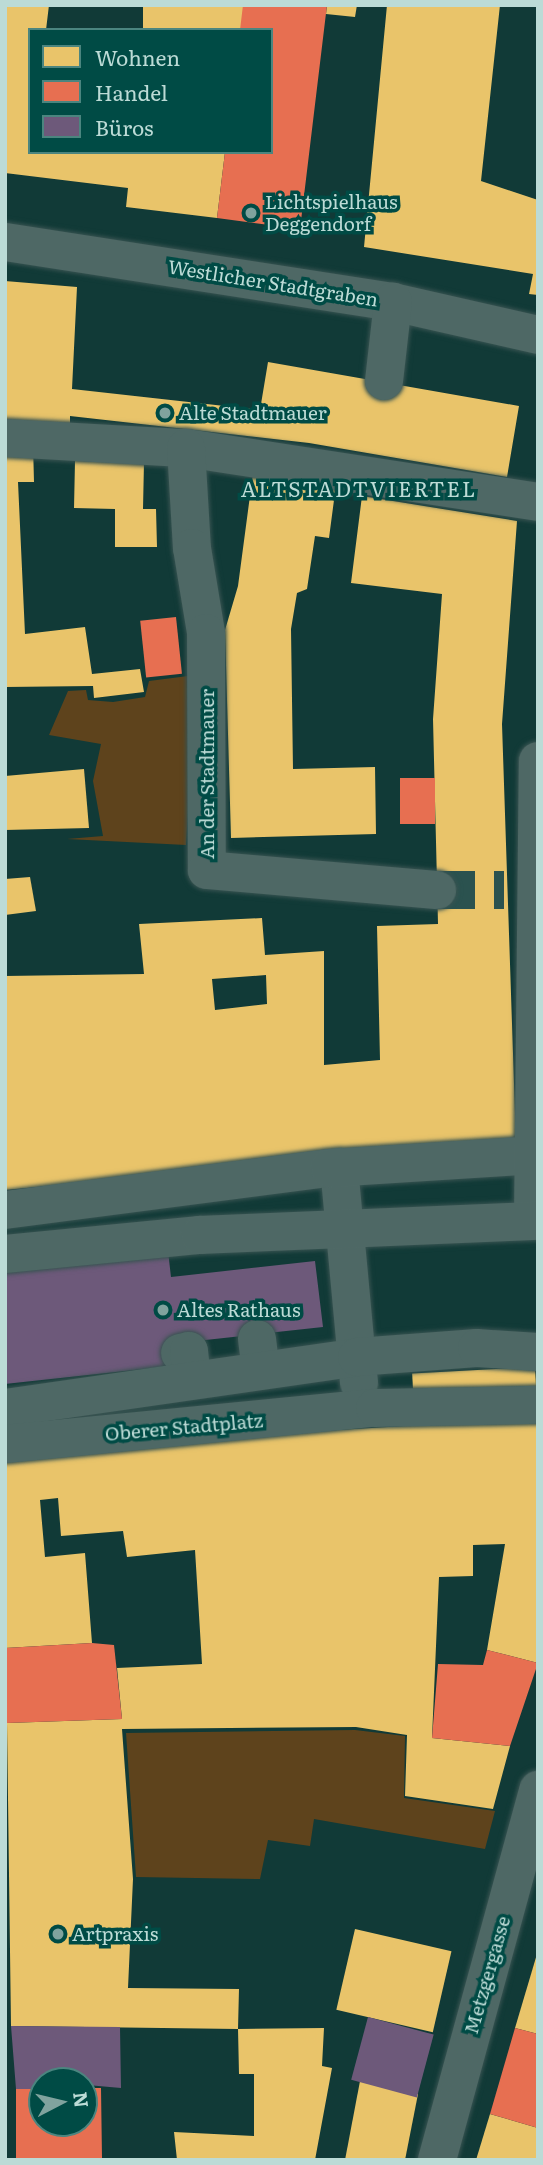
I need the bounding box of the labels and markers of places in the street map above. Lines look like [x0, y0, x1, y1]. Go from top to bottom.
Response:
place label: Lichtspielhaus Deggendorf [265, 191, 398, 235]
marker: Lichtspielhaus Deggendorf [243, 205, 259, 221]
place label: Alte Stadtmauer [179, 402, 327, 424]
marker: Alte Stadtmauer [157, 405, 173, 421]
place label: Altes Rathaus [177, 1299, 300, 1321]
marker: Altes Rathaus [155, 1302, 171, 1318]
place label: Artpraxis [72, 1923, 158, 1945]
marker: Artpraxis [50, 1926, 66, 1942]

